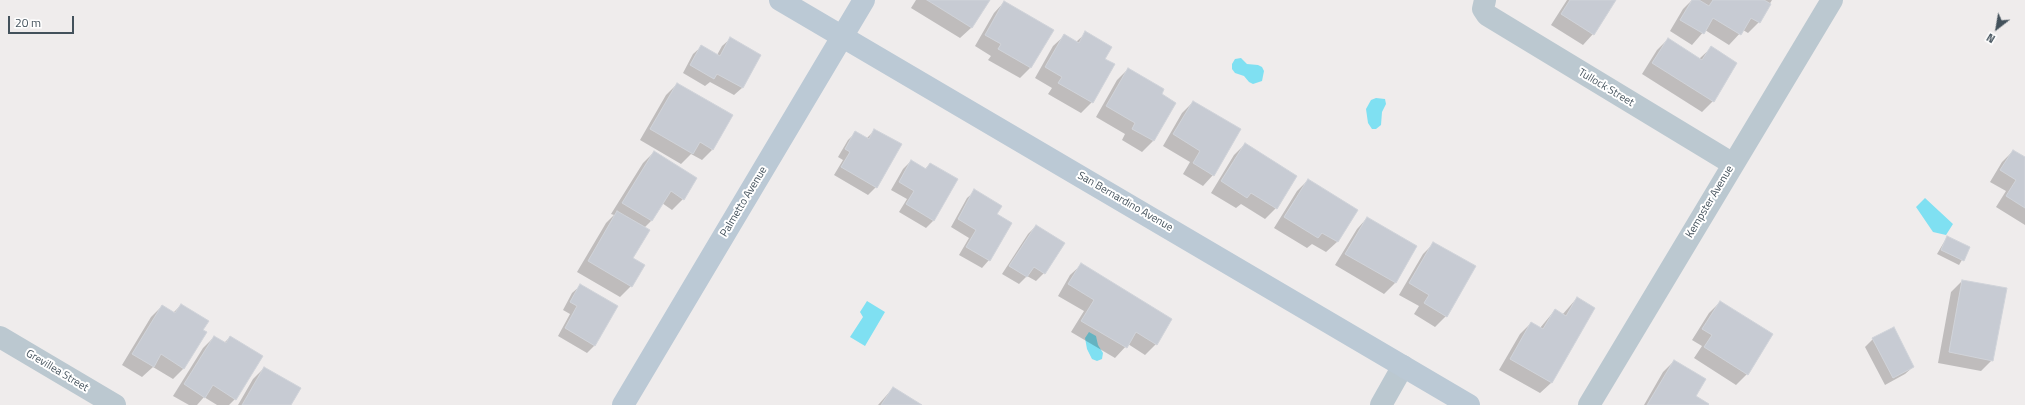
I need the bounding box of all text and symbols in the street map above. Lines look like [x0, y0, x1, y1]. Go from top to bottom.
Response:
scale bar [10, 8, 76, 34]
north arrow [1977, 8, 2017, 48]
text: 20 m [15, 13, 41, 32]
text: N [1983, 29, 1998, 47]
street label: Tullock Street [1576, 66, 1636, 110]
street label: Palmetto Avenue [718, 164, 770, 240]
street label: Kempster Avenue [1683, 164, 1737, 240]
street label: San Bernardino Avenue [1075, 169, 1175, 235]
street label: Grevillea Street [23, 347, 91, 395]

